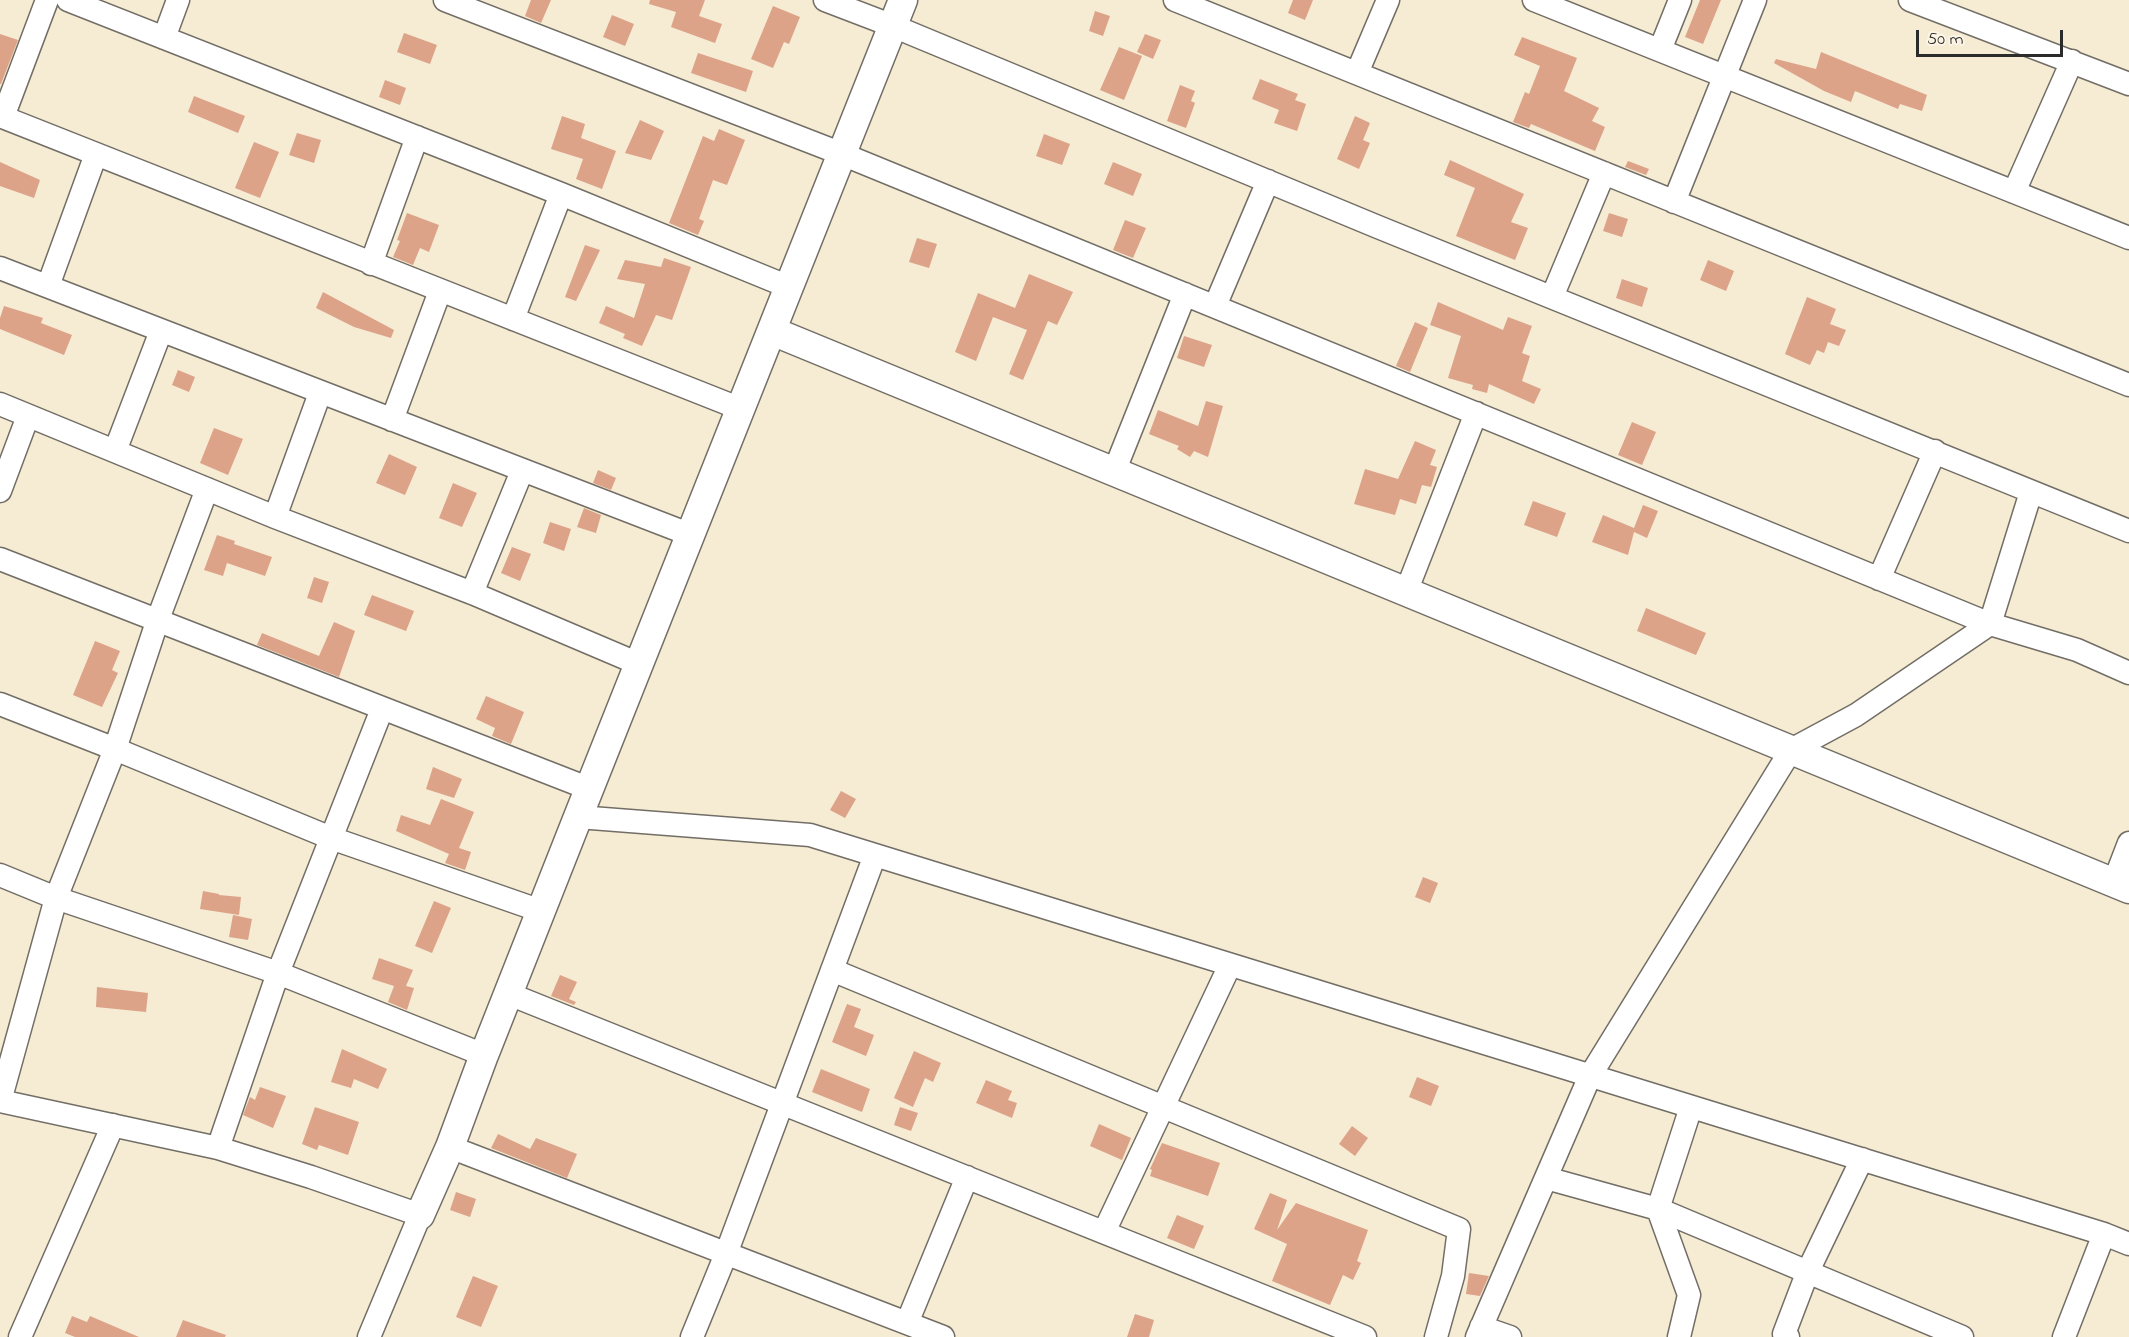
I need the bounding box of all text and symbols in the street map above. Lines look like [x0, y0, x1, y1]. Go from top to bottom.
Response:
scale bar [1919, 18, 2066, 56]
text: 50 m [1927, 27, 1964, 53]

